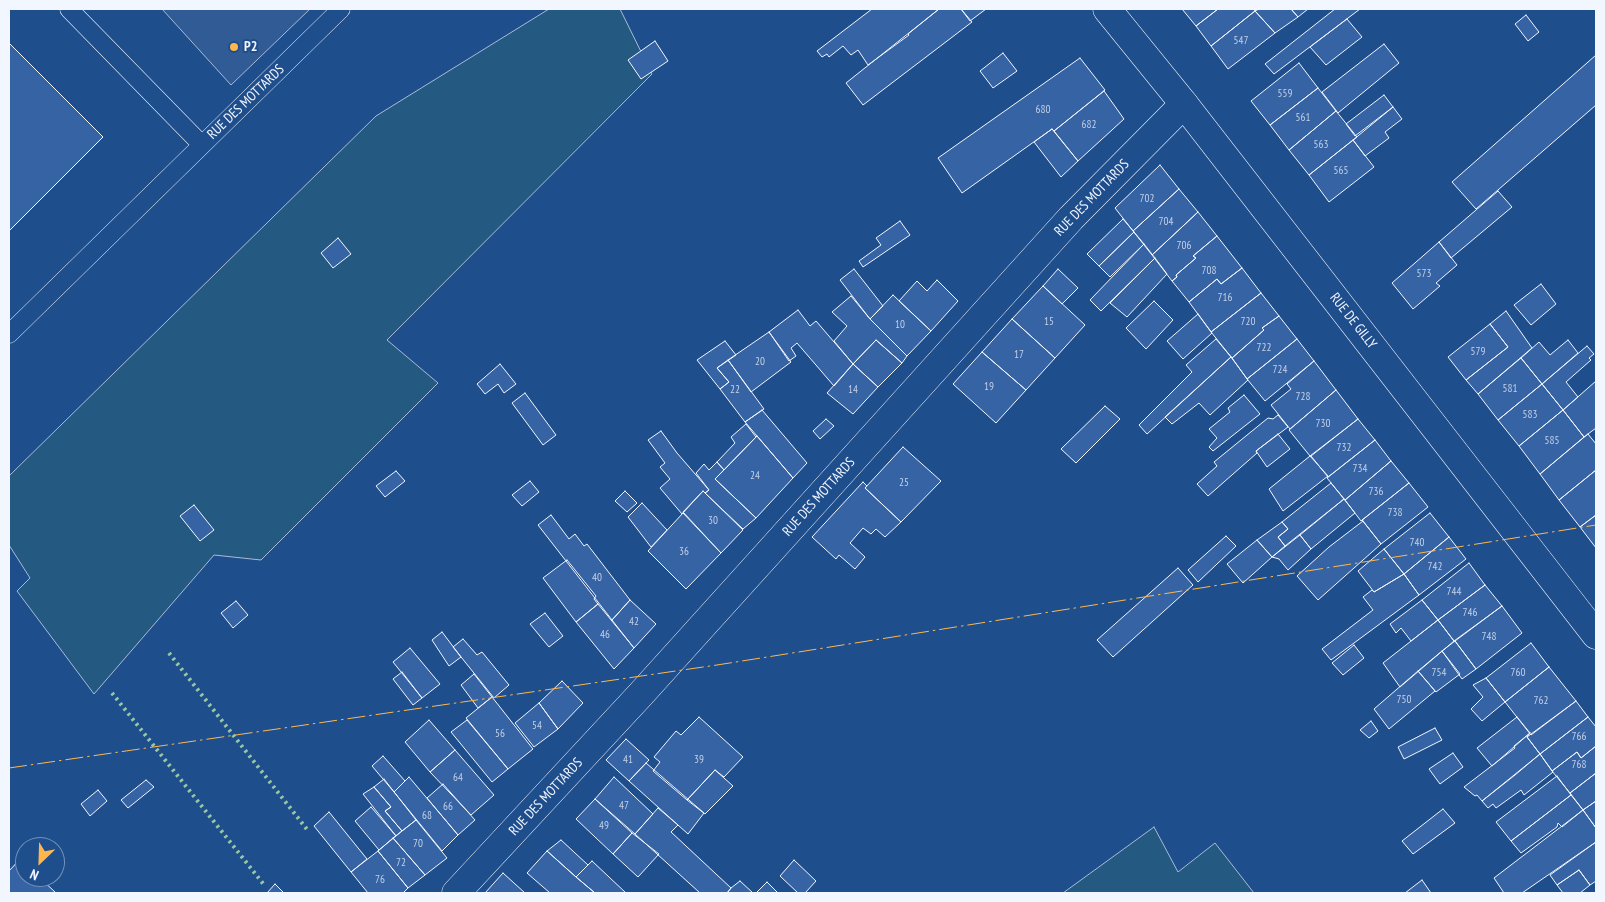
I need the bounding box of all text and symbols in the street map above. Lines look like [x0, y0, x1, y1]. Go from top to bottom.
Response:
house number: 547 [1234, 34, 1248, 48]
place label: P2 [244, 39, 257, 55]
marker: P2 [228, 41, 240, 53]
street label: RUE DES MOTTARDS [204, 61, 288, 143]
house number: 559 [1278, 87, 1292, 101]
house number: 680 [1036, 103, 1050, 117]
house number: 561 [1296, 111, 1310, 125]
house number: 682 [1082, 118, 1096, 132]
house number: 563 [1314, 138, 1328, 152]
street label: RUE DES MOTTARDS [1051, 156, 1133, 240]
house number: 565 [1334, 164, 1348, 178]
house number: 702 [1140, 192, 1154, 206]
house number: 704 [1159, 215, 1173, 229]
house number: 706 [1177, 239, 1191, 253]
house number: 708 [1202, 264, 1216, 278]
house number: 573 [1417, 267, 1431, 281]
street label: RUE DE GILLY [1326, 290, 1380, 352]
house number: 716 [1218, 291, 1232, 305]
house number: 15 [1044, 315, 1054, 329]
house number: 720 [1241, 315, 1255, 329]
house number: 10 [895, 318, 905, 332]
house number: 722 [1257, 341, 1271, 355]
house number: 579 [1471, 345, 1485, 359]
house number: 17 [1014, 348, 1024, 362]
house number: 20 [755, 355, 765, 369]
house number: 724 [1273, 363, 1287, 377]
house number: 19 [984, 380, 994, 394]
house number: 581 [1503, 382, 1517, 396]
house number: 22 [730, 383, 740, 397]
house number: 14 [848, 383, 858, 397]
house number: 728 [1296, 390, 1310, 404]
house number: 583 [1523, 408, 1537, 422]
house number: 730 [1316, 417, 1330, 431]
house number: 585 [1545, 434, 1559, 448]
house number: 732 [1337, 441, 1351, 455]
street label: RUE DES MOTTARDS [779, 454, 859, 540]
house number: 734 [1353, 462, 1367, 476]
house number: 24 [750, 469, 760, 483]
house number: 25 [899, 476, 909, 490]
house number: 736 [1369, 485, 1383, 499]
house number: 738 [1388, 506, 1402, 520]
house number: 30 [708, 514, 718, 528]
house number: 740 [1410, 536, 1424, 550]
house number: 36 [679, 545, 689, 559]
house number: 742 [1428, 560, 1442, 574]
house number: 40 [592, 571, 602, 585]
house number: 744 [1447, 585, 1461, 599]
house number: 746 [1463, 606, 1477, 620]
house number: 42 [629, 615, 639, 629]
house number: 46 [600, 628, 610, 642]
house number: 748 [1482, 630, 1496, 644]
house number: 754 [1432, 666, 1446, 680]
house number: 760 [1511, 666, 1525, 680]
house number: 750 [1397, 693, 1411, 707]
house number: 762 [1534, 694, 1548, 708]
house number: 54 [532, 719, 542, 733]
house number: 56 [495, 727, 505, 741]
house number: 766 [1572, 730, 1586, 744]
house number: 41 [623, 753, 633, 767]
house number: 39 [694, 753, 704, 767]
street label: RUE DES MOTTARDS [506, 755, 586, 839]
house number: 768 [1572, 758, 1586, 772]
house number: 64 [453, 771, 463, 785]
house number: 47 [619, 799, 629, 813]
house number: 66 [443, 800, 453, 814]
house number: 68 [422, 809, 432, 823]
house number: 49 [599, 819, 609, 833]
north arrow [15, 837, 65, 887]
house number: 70 [413, 837, 423, 851]
house number: 72 [396, 856, 406, 870]
text: N [27, 865, 41, 885]
house number: 76 [375, 873, 385, 887]

